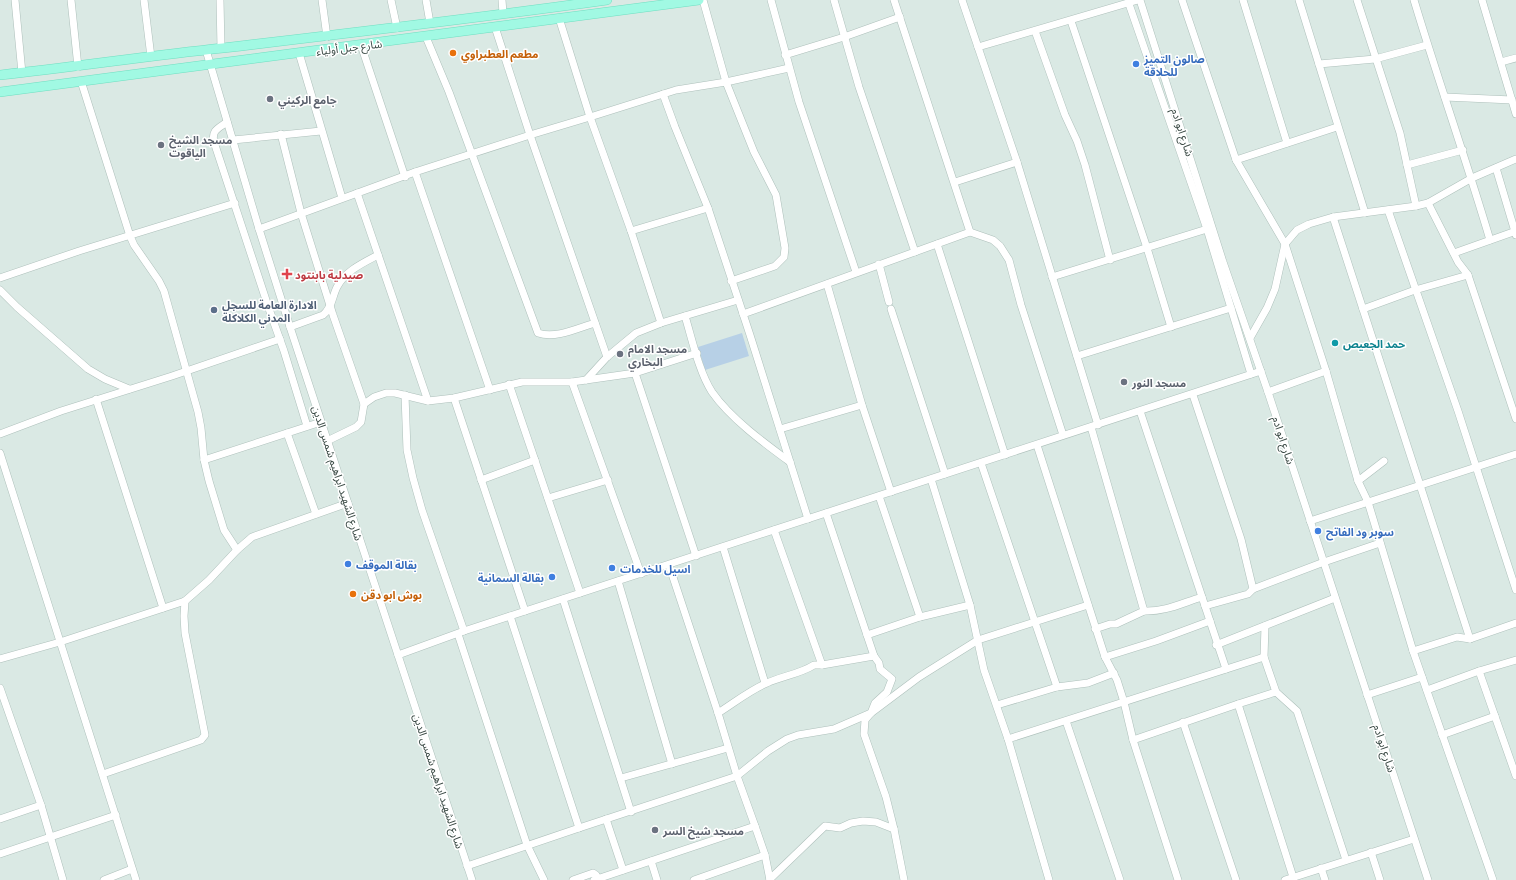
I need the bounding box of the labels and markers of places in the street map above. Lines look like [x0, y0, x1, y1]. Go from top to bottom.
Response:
place label: مطعم العطبراوي [461, 47, 538, 63]
marker: مطعم العطبراوي [448, 48, 458, 58]
place label: صالون التميز للحلاقة [1143, 52, 1205, 78]
marker: صالون التميز للحلاقة [1131, 59, 1141, 69]
place label: جامع الركيني [278, 93, 337, 109]
marker: جامع الركيني [265, 94, 275, 104]
place label: مسجد الشيخ الياقوت [169, 133, 232, 160]
marker: مسجد الشيخ الياقوت [156, 140, 166, 150]
place label: صيدلية بابنتود [295, 268, 364, 282]
marker: صيدلية بابنتود [282, 269, 292, 279]
place label: الادارة العامة للسجل المدني الكلاكلة [222, 298, 317, 327]
marker: الادارة العامة للسجل المدني الكلاكلة [209, 305, 219, 315]
place label: حمد الجعيص [1343, 337, 1405, 351]
marker: حمد الجعيص [1330, 338, 1340, 348]
place label: مسجد الامام البخاري [628, 342, 687, 371]
marker: مسجد الامام البخاري [615, 349, 625, 359]
place label: مسجد النور [1131, 376, 1186, 390]
marker: مسجد النور [1119, 377, 1129, 387]
place label: سوبر ود الفاتح [1326, 525, 1394, 541]
marker: سوبر ود الفاتح [1313, 526, 1323, 536]
place label: بقالة الموقف [356, 558, 417, 572]
marker: بقالة الموقف [343, 559, 353, 569]
place label: اسيل للخدمات [620, 562, 691, 576]
marker: اسيل للخدمات [607, 563, 617, 573]
place label: بقالة السمانية [478, 571, 544, 585]
marker: بقالة السمانية [547, 572, 557, 582]
place label: بوش ابو دقن [361, 588, 422, 602]
marker: بوش ابو دقن [348, 589, 358, 599]
place label: مسجد شيخ السر [662, 824, 744, 840]
marker: مسجد شيخ السر [650, 825, 660, 835]

